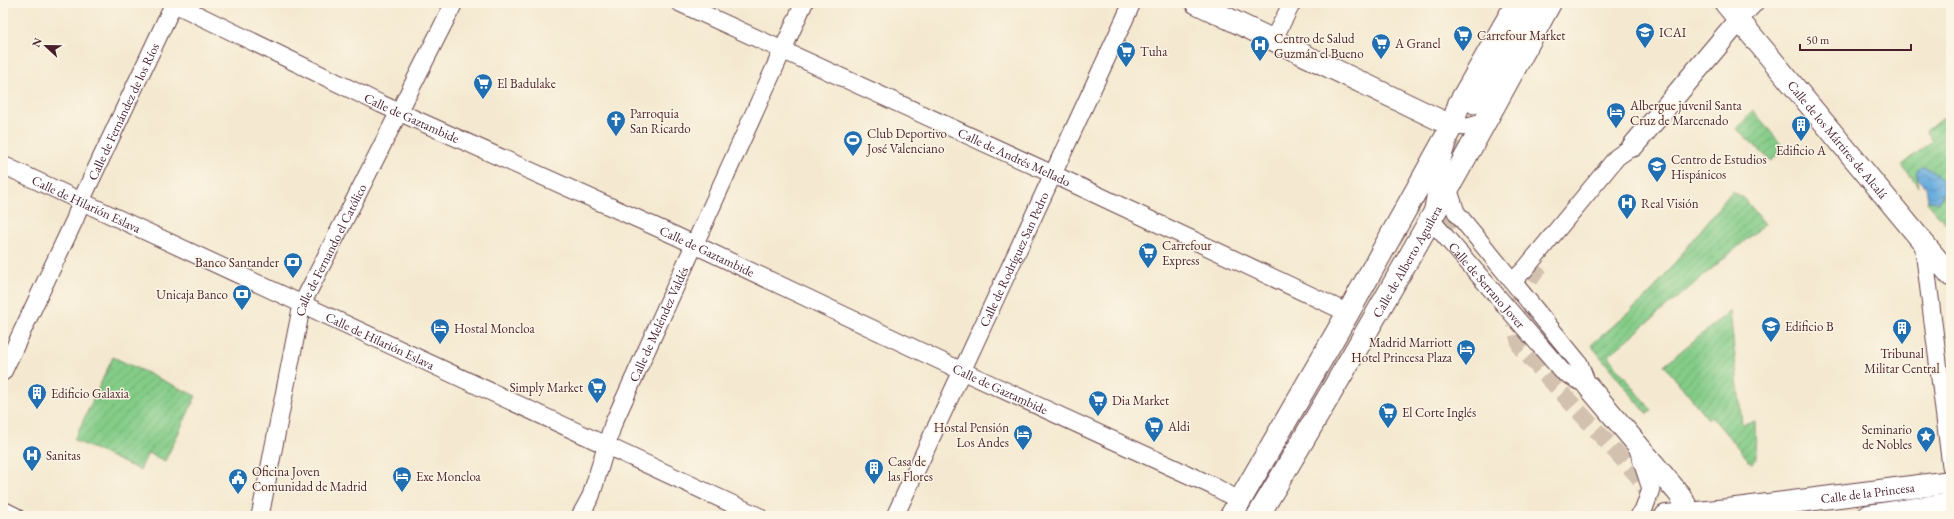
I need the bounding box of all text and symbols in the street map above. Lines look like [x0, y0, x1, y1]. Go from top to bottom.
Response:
school or university icon: ICAI [1634, 21, 1656, 49]
supermarket icon: Carrefour Market [1452, 24, 1474, 52]
place label: ICAI [1659, 24, 1687, 41]
north arrow [26, 26, 66, 66]
scale bar [1800, 26, 1911, 52]
place label: Carrefour Market [1477, 27, 1565, 44]
place label: Centro de Salud Guzmán el Bueno [1274, 30, 1364, 62]
supermarket icon: A Granel [1370, 32, 1392, 60]
text: 50 m [1806, 32, 1830, 48]
hospital icon: Centro de Salud Guzmán el Bueno [1249, 34, 1271, 62]
text: N [29, 35, 45, 49]
place label: A Granel [1394, 35, 1441, 52]
street label: Calle de Fernández de los Ríos [84, 40, 163, 183]
supermarket icon: Tuha [1115, 40, 1137, 68]
place label: Tuha [1140, 43, 1168, 60]
supermarket icon: El Badulake [472, 72, 494, 100]
place label: El Badulake [497, 75, 556, 92]
street label: Calle de los Mártires de Alcalá [1784, 77, 1892, 203]
street label: Calle de Gaztambide [361, 89, 462, 147]
place label: Albergue juvenil Santa Cruz de Marcenado [1629, 97, 1743, 129]
hotel icon: Albergue juvenil Santa Cruz de Marcenado [1605, 101, 1627, 129]
place label: Parroquia San Ricardo [630, 105, 691, 137]
church icon: Parroquia San Ricardo [605, 109, 627, 137]
building icon: Edificio A [1790, 114, 1812, 142]
street label: Calle de Andrés Mellado [955, 124, 1073, 190]
place label: Club Deportivo José Valenciano [866, 125, 947, 157]
sports icon: Club Deportivo José Valenciano [842, 129, 864, 157]
place label: Edificio A [1776, 142, 1827, 159]
place label: Centro de Estudios Hispánicos [1671, 151, 1767, 183]
school or university icon: Centro de Estudios Hispánicos [1646, 155, 1668, 183]
street label: Calle de Hilarión Eslava [29, 172, 144, 237]
street label: Calle de Fernando el Católico [292, 181, 370, 318]
street label: Calle de Rodríguez San Pedro [976, 189, 1053, 330]
hospital icon: Real Visión [1616, 192, 1638, 220]
place label: Real Visión [1641, 195, 1699, 212]
street label: Calle de Alberto Aguilera [1368, 202, 1446, 321]
street label: Calle de Gaztambide [657, 222, 757, 281]
place label: Carrefour Express [1162, 237, 1212, 269]
street label: Calle de Serrano Jover [1445, 238, 1529, 332]
supermarket icon: Carrefour Express [1137, 241, 1159, 269]
bank icon: Banco Santander [282, 251, 304, 279]
place label: Banco Santander [195, 254, 280, 271]
street label: Calle de Meléndez Valdés [625, 264, 692, 385]
bank icon: Unicaja Banco [231, 283, 253, 311]
place label: Unicaja Banco [156, 286, 228, 303]
street label: Calle de Hilarión Eslava [323, 308, 438, 374]
school or university icon: Edificio B [1760, 315, 1782, 343]
hotel icon: Hostal Moncloa [429, 317, 451, 345]
building icon: Tribunal Militar Central [1891, 317, 1913, 345]
place label: Edificio B [1785, 318, 1834, 335]
place label: Hostal Moncloa [454, 320, 535, 337]
place label: Madrid Marriott Hotel Princesa Plaza [1351, 334, 1453, 366]
hotel icon: Madrid Marriott Hotel Princesa Plaza [1455, 338, 1477, 366]
place label: Tribunal Militar Central [1864, 345, 1940, 377]
street label: Calle de Gaztambide [950, 360, 1051, 418]
supermarket icon: Simply Market [586, 376, 608, 404]
place label: Simply Market [509, 379, 583, 396]
building icon: Edificio Galaxia [26, 382, 48, 410]
place label: Edificio Galaxia [51, 385, 130, 402]
supermarket icon: Dia Market [1087, 389, 1109, 417]
place label: Dia Market [1112, 392, 1169, 409]
supermarket icon: El Corte Inglés [1377, 401, 1399, 429]
place label: El Corte Inglés [1402, 404, 1476, 421]
supermarket icon: Aldi [1143, 415, 1165, 443]
place label: Aldi [1167, 418, 1190, 435]
place label: Hostal Pensión Los Andes [934, 419, 1009, 451]
place label: Seminario de Nobles [1862, 421, 1912, 453]
hotel icon: Hostal Pensión Los Andes [1012, 423, 1034, 451]
place icon: Seminario de Nobles [1915, 425, 1937, 453]
hospital icon: Sanitas [21, 444, 43, 472]
place label: Sanitas [46, 447, 81, 464]
place label: Casa de las Flores [888, 453, 933, 485]
building icon: Casa de las Flores [863, 457, 885, 485]
place label: Oficina Joven Comunidad de Madrid [252, 463, 368, 495]
hotel icon: Exe Moncloa [391, 465, 413, 493]
public building icon: Oficina Joven Comunidad de Madrid [227, 467, 249, 495]
place label: Exe Moncloa [416, 468, 482, 485]
street label: Calle de la Princesa [1820, 479, 1916, 507]

